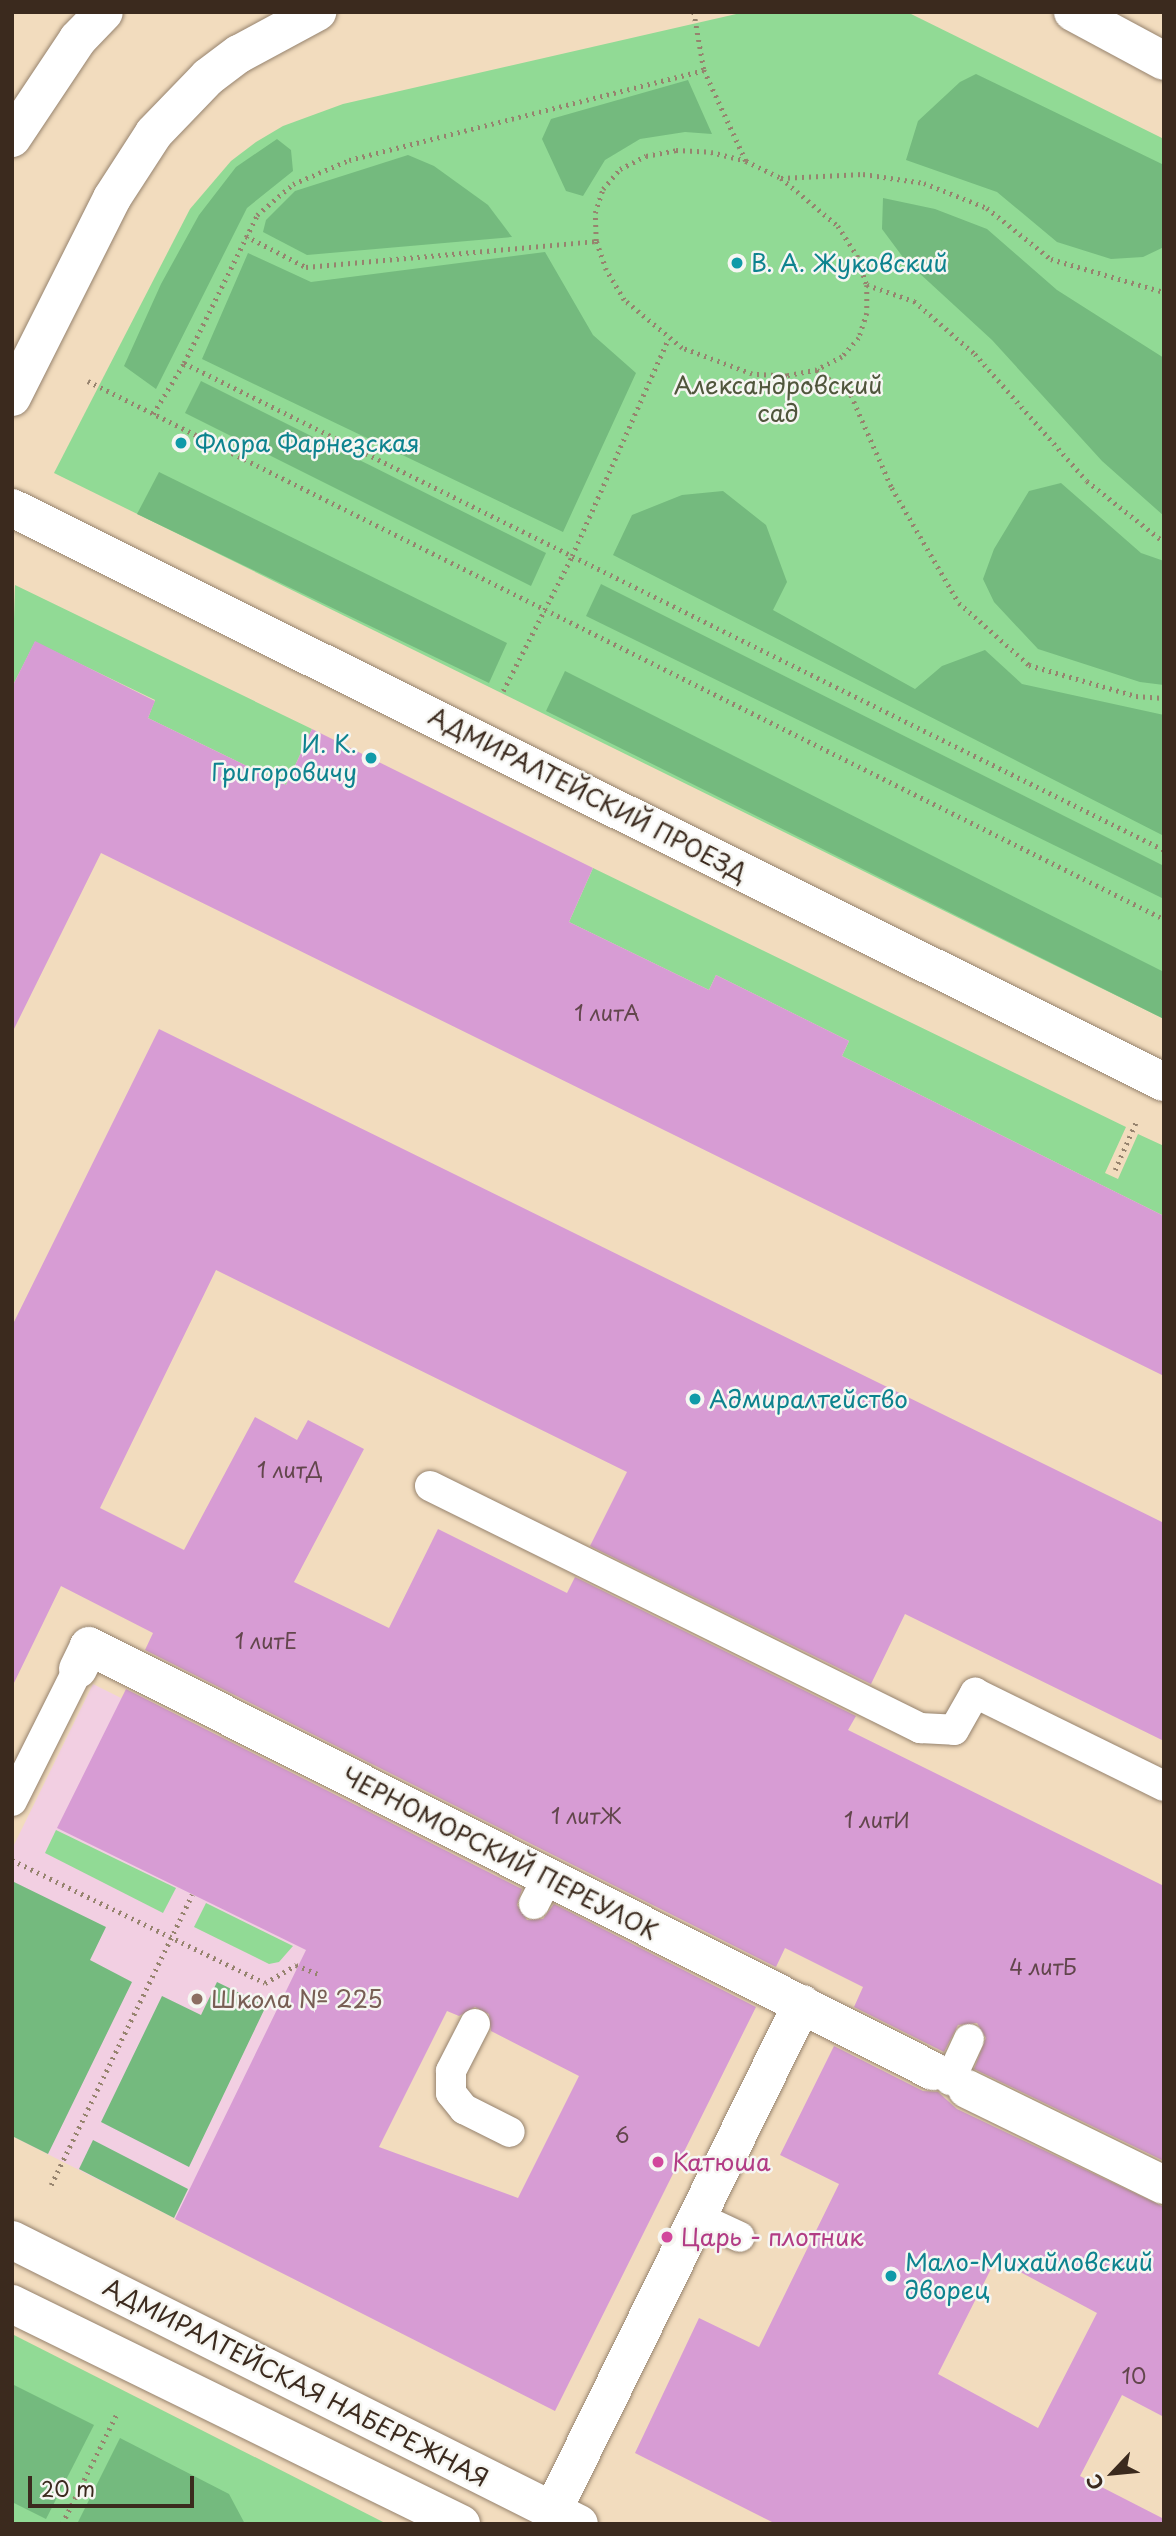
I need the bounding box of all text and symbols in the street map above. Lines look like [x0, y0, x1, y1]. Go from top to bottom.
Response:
place label: В. А. Жуковский [751, 249, 949, 277]
marker: В. А. Жуковский [729, 255, 745, 271]
park label: Александровский сад [674, 371, 882, 427]
place label: Флора Фарнезская [195, 429, 419, 457]
marker: Флора Фарнезская [173, 435, 189, 451]
street label: АДМИРАЛТЕЙСКИЙ ПРОЕЗД [424, 701, 752, 887]
place label: И. К. Григоровичу [211, 730, 357, 786]
marker: И. К. Григоровичу [363, 750, 379, 766]
house number: 1 литА [574, 999, 640, 1025]
place label: Адмиралтейство [709, 1385, 908, 1413]
marker: Адмиралтейство [687, 1391, 703, 1407]
house number: 1 литД [257, 1456, 323, 1482]
house number: 1 литЕ [234, 1627, 298, 1653]
street label: ЧЕРНОМОРСКИЙ ПЕРЕУЛОК [337, 1760, 663, 1946]
house number: 1 литЖ [551, 1802, 621, 1828]
house number: 1 литИ [844, 1806, 910, 1832]
house number: 4 литБ [1009, 1953, 1077, 1979]
place label: Школа № 225 [211, 1985, 384, 2013]
marker: Школа № 225 [189, 1991, 205, 2007]
house number: 6 [615, 2121, 629, 2147]
place label: Катюша [672, 2148, 771, 2176]
marker: Катюша [650, 2154, 666, 2170]
place label: Царь - плотник [681, 2223, 864, 2251]
marker: Царь - плотник [659, 2229, 675, 2245]
place label: Мало-Михайловский дворец [905, 2248, 1153, 2304]
marker: Мало-Михайловский дворец [883, 2268, 899, 2284]
street label: АДМИРАЛТЕЙСКАЯ НАБЕРЕЖНАЯ [99, 2272, 493, 2492]
house number: 10 [1122, 2362, 1146, 2388]
north arrow [1078, 2438, 1148, 2508]
scale bar [32, 2462, 198, 2506]
text: С [1078, 2470, 1110, 2495]
text: 20 m [41, 2472, 95, 2504]

